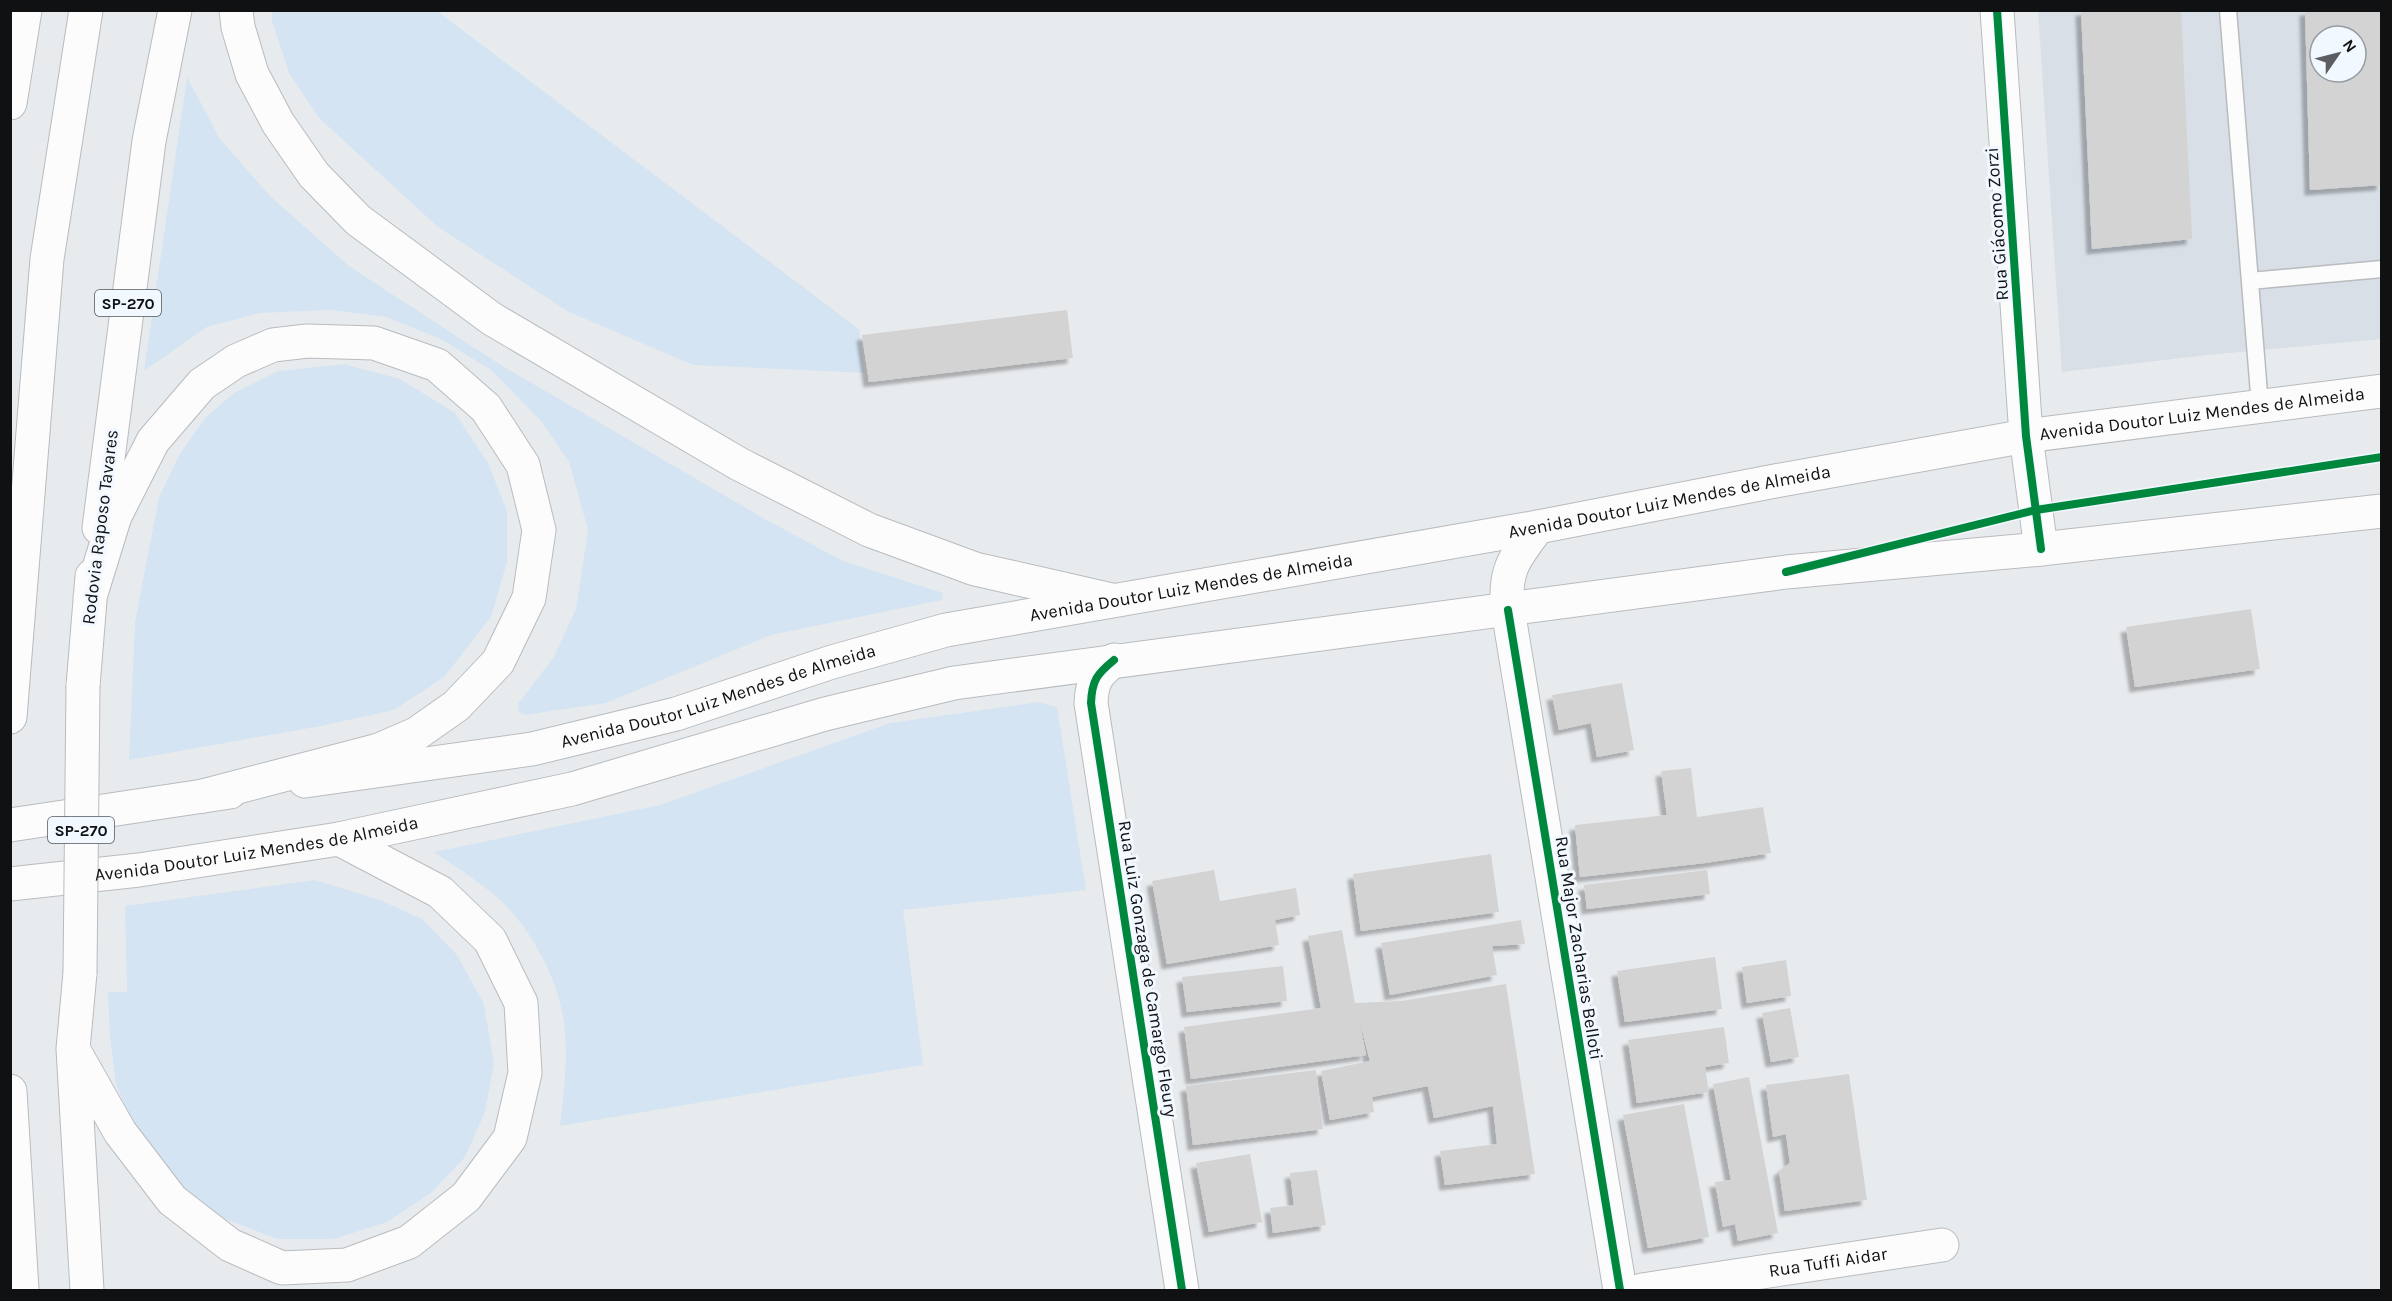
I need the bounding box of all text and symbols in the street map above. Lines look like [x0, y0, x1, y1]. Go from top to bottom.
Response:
north arrow [2308, 24, 2368, 84]
text: N [2339, 36, 2361, 56]
street label: Rua Giácomo Zorzi [1981, 146, 2013, 302]
road number: SP-270 [95, 290, 161, 316]
street label: Avenida Doutor Luiz Mendes de Almeida [2038, 382, 2366, 445]
street label: Rodovia Raposo Tavares [77, 428, 123, 626]
street label: Avenida Doutor Luiz Mendes de Almeida [1507, 460, 1832, 543]
street label: Avenida Doutor Luiz Mendes de Almeida [1028, 548, 1354, 626]
street label: Avenida Doutor Luiz Mendes de Almeida [558, 639, 878, 753]
street label: Avenida Doutor Luiz Mendes de Almeida [93, 811, 420, 886]
road number: SP-270 [48, 817, 114, 843]
street label: Rua Luiz Gonzaga de Camargo Fleury [1114, 819, 1182, 1120]
street label: Rua Major Zacharias Belloti [1550, 835, 1608, 1061]
street label: Rua Tuffi Aidar [1767, 1242, 1889, 1282]

